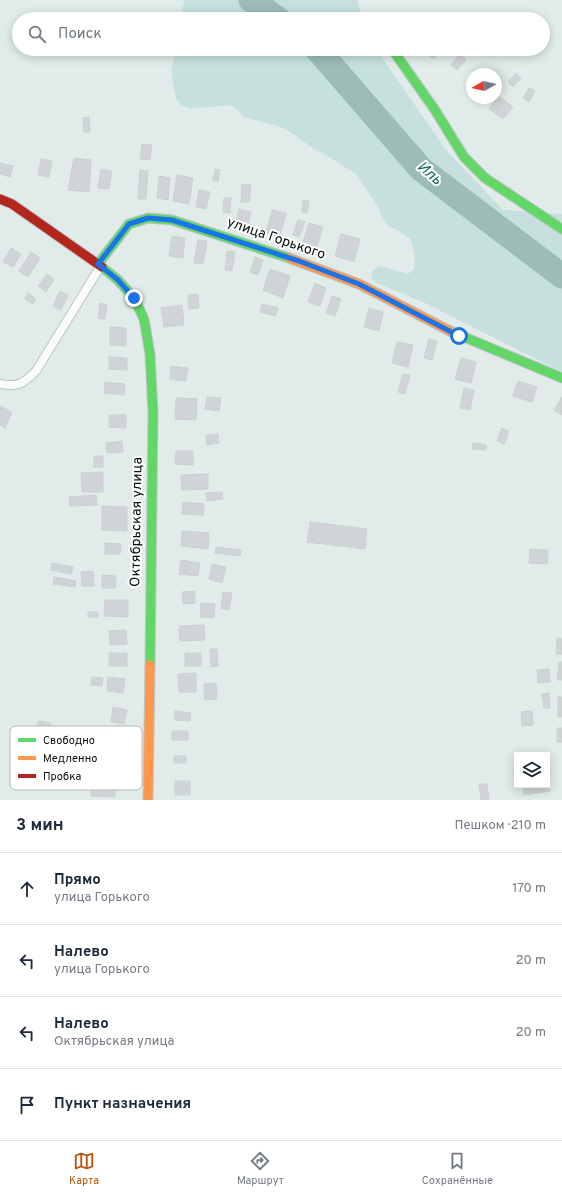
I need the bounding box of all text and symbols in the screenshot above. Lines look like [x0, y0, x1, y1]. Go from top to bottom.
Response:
search box [12, 12, 550, 56]
icon: search [26, 23, 48, 45]
text: Поиск [58, 25, 102, 44]
north arrow [466, 68, 502, 104]
water label: Иль [413, 158, 445, 190]
street label: улица Горького [225, 214, 328, 264]
route end [125, 289, 143, 307]
route start [450, 327, 468, 345]
street label: Октябрьская улица [127, 457, 147, 587]
legend [10, 726, 142, 790]
text: Свободно [43, 734, 95, 748]
text: Медленно [43, 752, 97, 766]
map controls [514, 752, 550, 788]
button: layers [514, 752, 550, 788]
text: Пробка [43, 770, 82, 784]
text: 3 мин [16, 815, 64, 837]
text: Пешком · 210 m [455, 818, 546, 834]
text: Прямо [54, 871, 101, 890]
icon: ahead [16, 878, 38, 900]
text: 170 m [512, 881, 546, 897]
text: улица Горького [54, 890, 150, 906]
text: Налево [54, 943, 109, 962]
icon: left [16, 950, 38, 972]
text: 20 m [516, 953, 546, 969]
text: улица Горького [54, 962, 150, 978]
text: Налево [54, 1015, 109, 1034]
icon: left [16, 1022, 38, 1044]
text: 20 m [516, 1025, 546, 1041]
text: Октябрьская улица [54, 1034, 174, 1050]
icon: arrive [16, 1094, 38, 1116]
text: Пункт назначения [54, 1095, 191, 1114]
tab: Карта [69, 1150, 99, 1188]
tab: Маршрут [237, 1150, 284, 1188]
tab: Сохранённые [422, 1150, 493, 1188]

